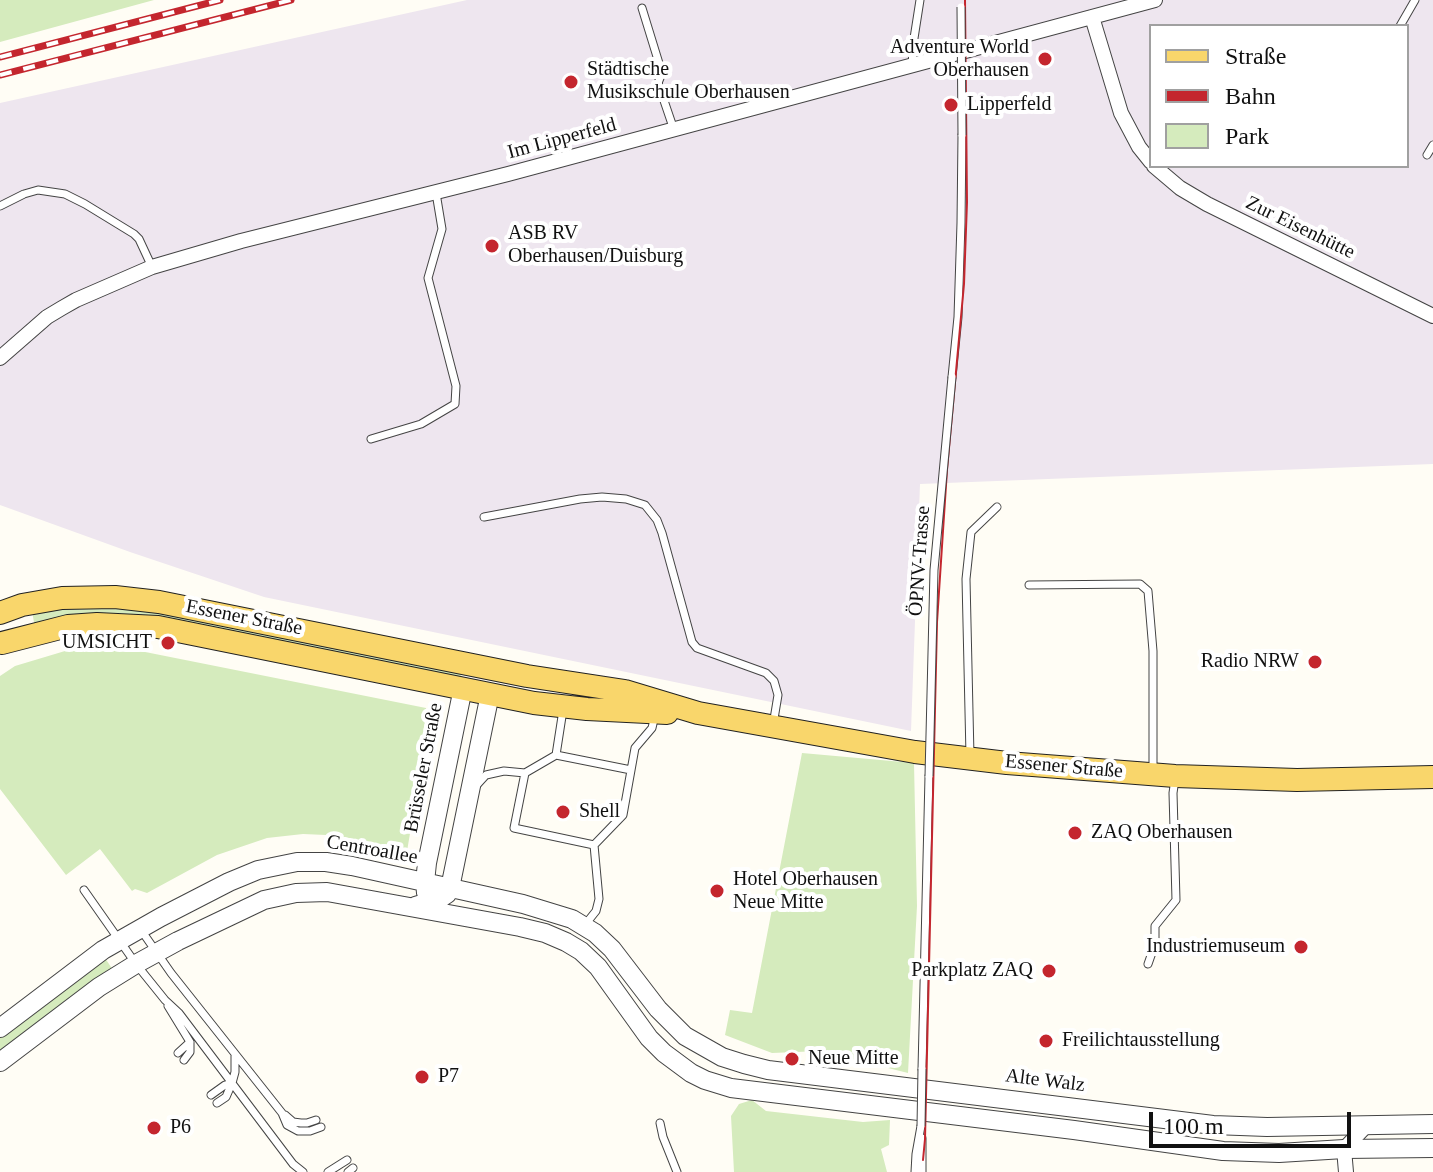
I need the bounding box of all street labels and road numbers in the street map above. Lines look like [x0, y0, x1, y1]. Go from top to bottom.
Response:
street label: Im Lipperfeld [505, 113, 619, 165]
street label: Zur Eisenhütte [1242, 191, 1358, 265]
street label: ÖPNV-Trasse [904, 505, 936, 617]
street label: Essener Straße [184, 595, 304, 641]
street label: Brüsseler Straße [400, 701, 448, 835]
street label: Essener Straße [1004, 750, 1124, 784]
street label: Centroallee [325, 830, 419, 870]
street label: Alte Walz [1004, 1064, 1086, 1098]

